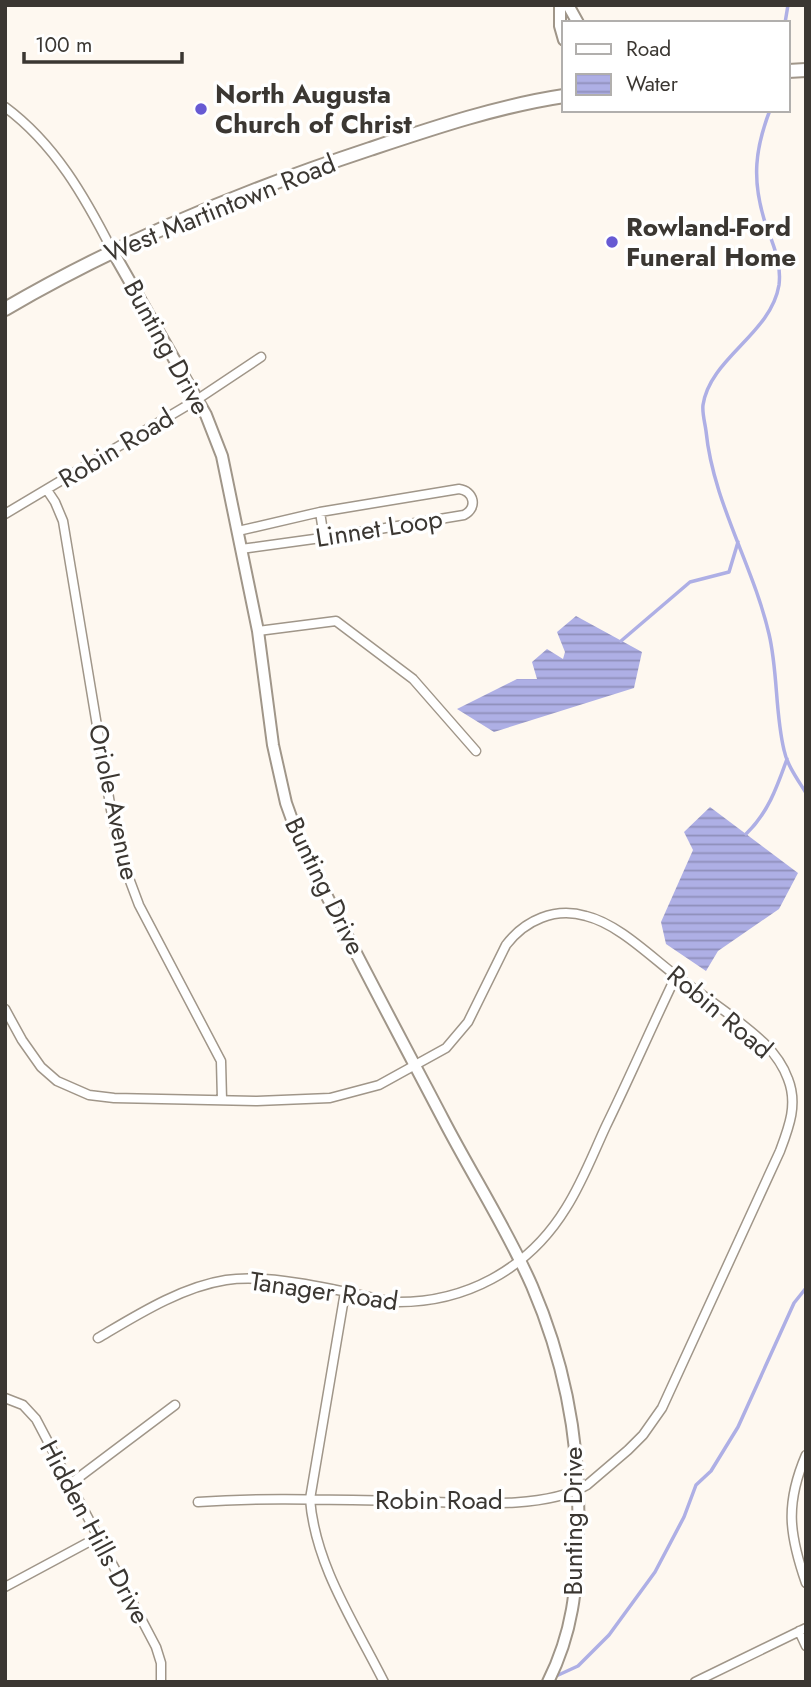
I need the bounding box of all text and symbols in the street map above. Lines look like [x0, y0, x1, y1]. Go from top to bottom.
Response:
scale bar [24, 21, 182, 65]
legend [562, 21, 790, 112]
text: 100 m [35, 30, 92, 60]
text: Road [626, 34, 671, 64]
text: Water [626, 69, 679, 99]
place label: North Augusta Church of Christ [215, 75, 413, 143]
marker: North Augusta Church of Christ [193, 101, 209, 117]
street label: West Martintown Road [99, 144, 341, 272]
place label: Rowland-Ford Funeral Home [626, 208, 796, 276]
marker: Rowland-Ford Funeral Home [604, 234, 620, 250]
street label: Bunting Drive [114, 273, 220, 421]
street label: Robin Road [51, 399, 181, 497]
street label: Linnet Loop [313, 499, 445, 557]
street label: Oriole Avenue [79, 720, 149, 884]
street label: Bunting Drive [275, 811, 375, 961]
street label: Robin Road [659, 956, 781, 1068]
street label: Tanager Road [247, 1262, 401, 1320]
street label: Hidden Hills Drive [31, 1433, 159, 1631]
street label: Bunting Drive [554, 1447, 592, 1595]
street label: Robin Road [375, 1481, 503, 1519]

